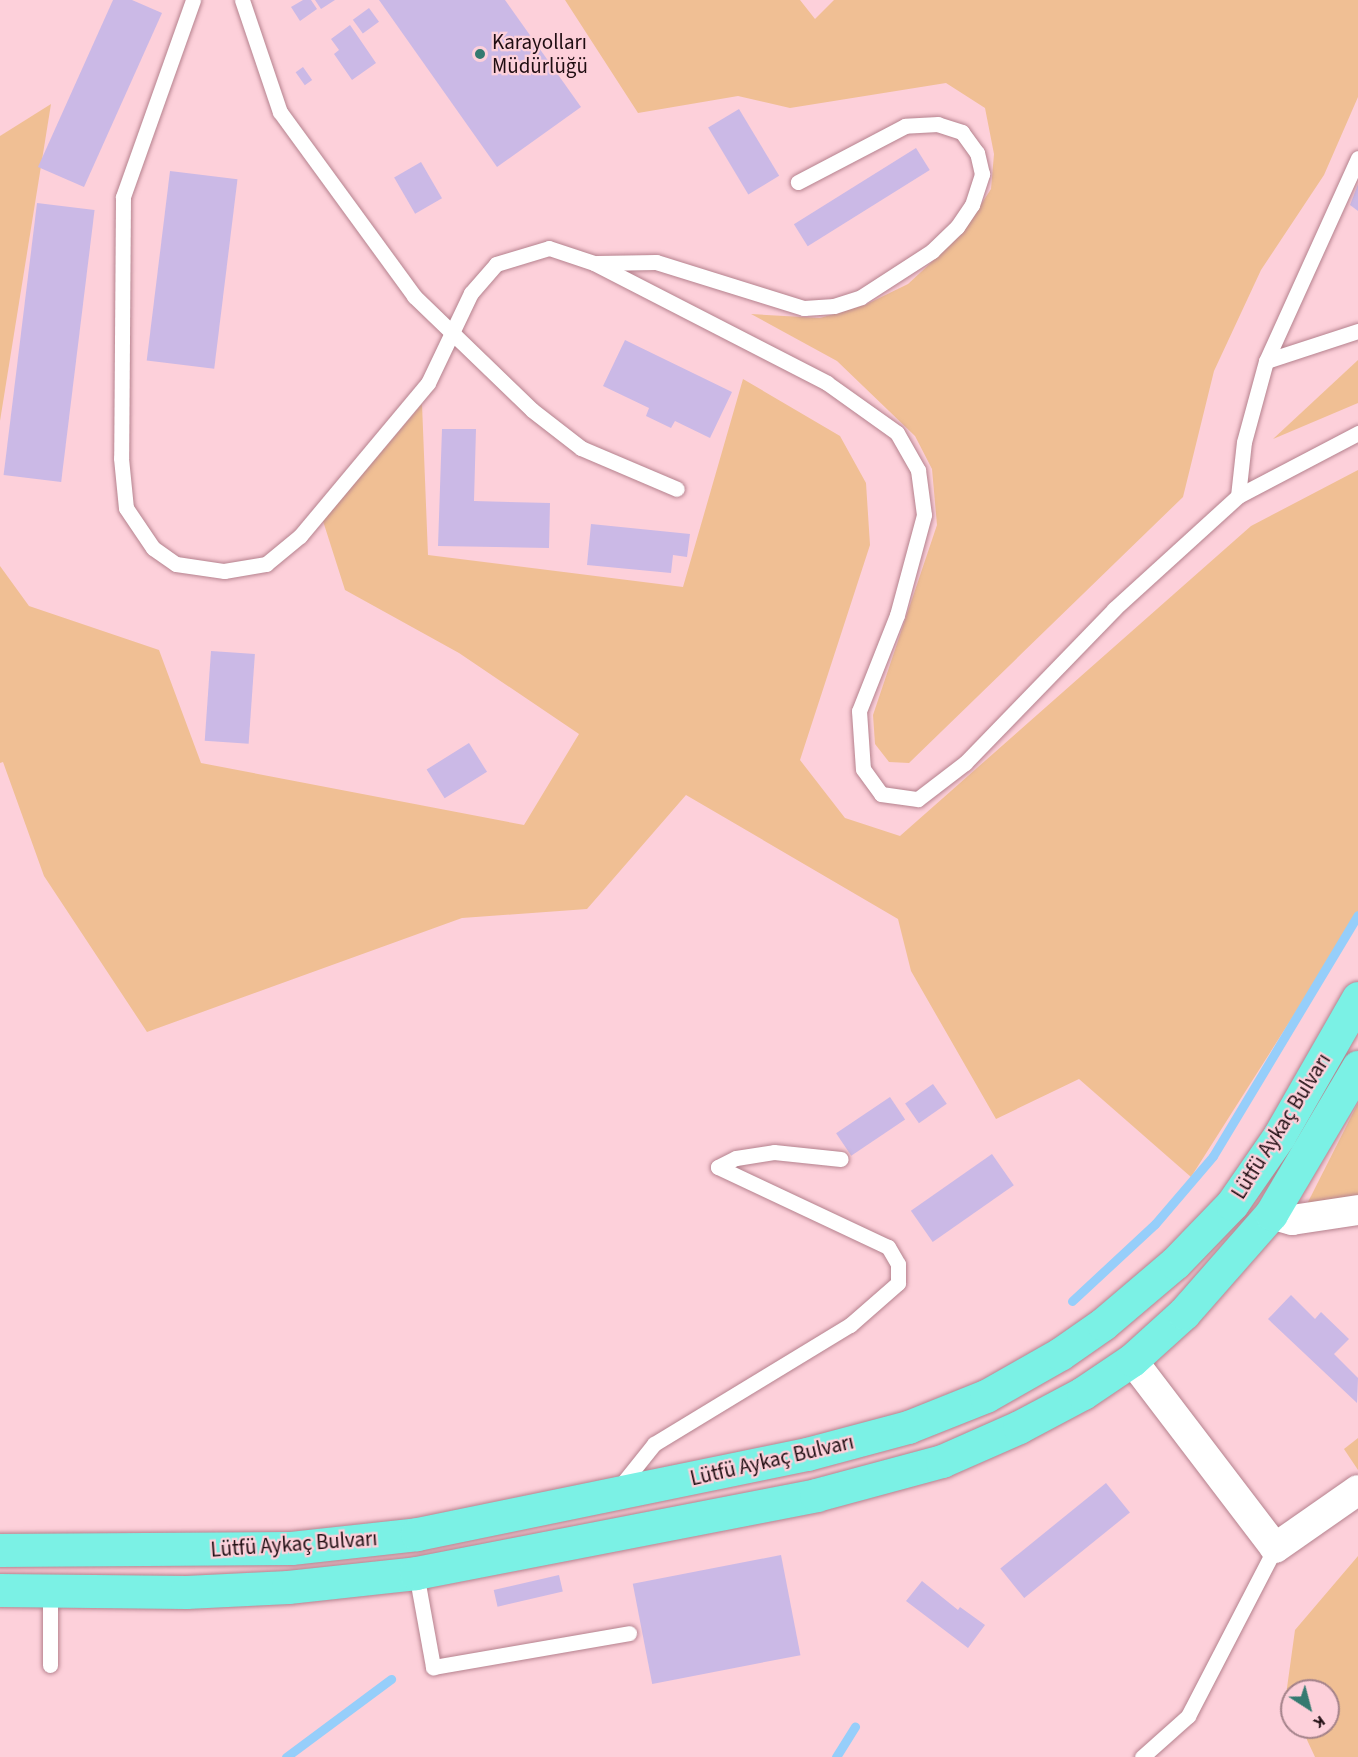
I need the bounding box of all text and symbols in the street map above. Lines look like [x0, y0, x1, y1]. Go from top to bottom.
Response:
place label: Karayolları Müdürlüğü [492, 29, 588, 79]
marker: Karayolları Müdürlüğü [473, 47, 487, 61]
street label: Lütfü Aykaç Bulvarı [1226, 1048, 1336, 1204]
street label: Lütfü Aykaç Bulvarı [688, 1429, 856, 1491]
street label: Lütfü Aykaç Bulvarı [210, 1526, 378, 1562]
north arrow [1280, 1679, 1340, 1739]
text: K [1309, 1710, 1330, 1734]

